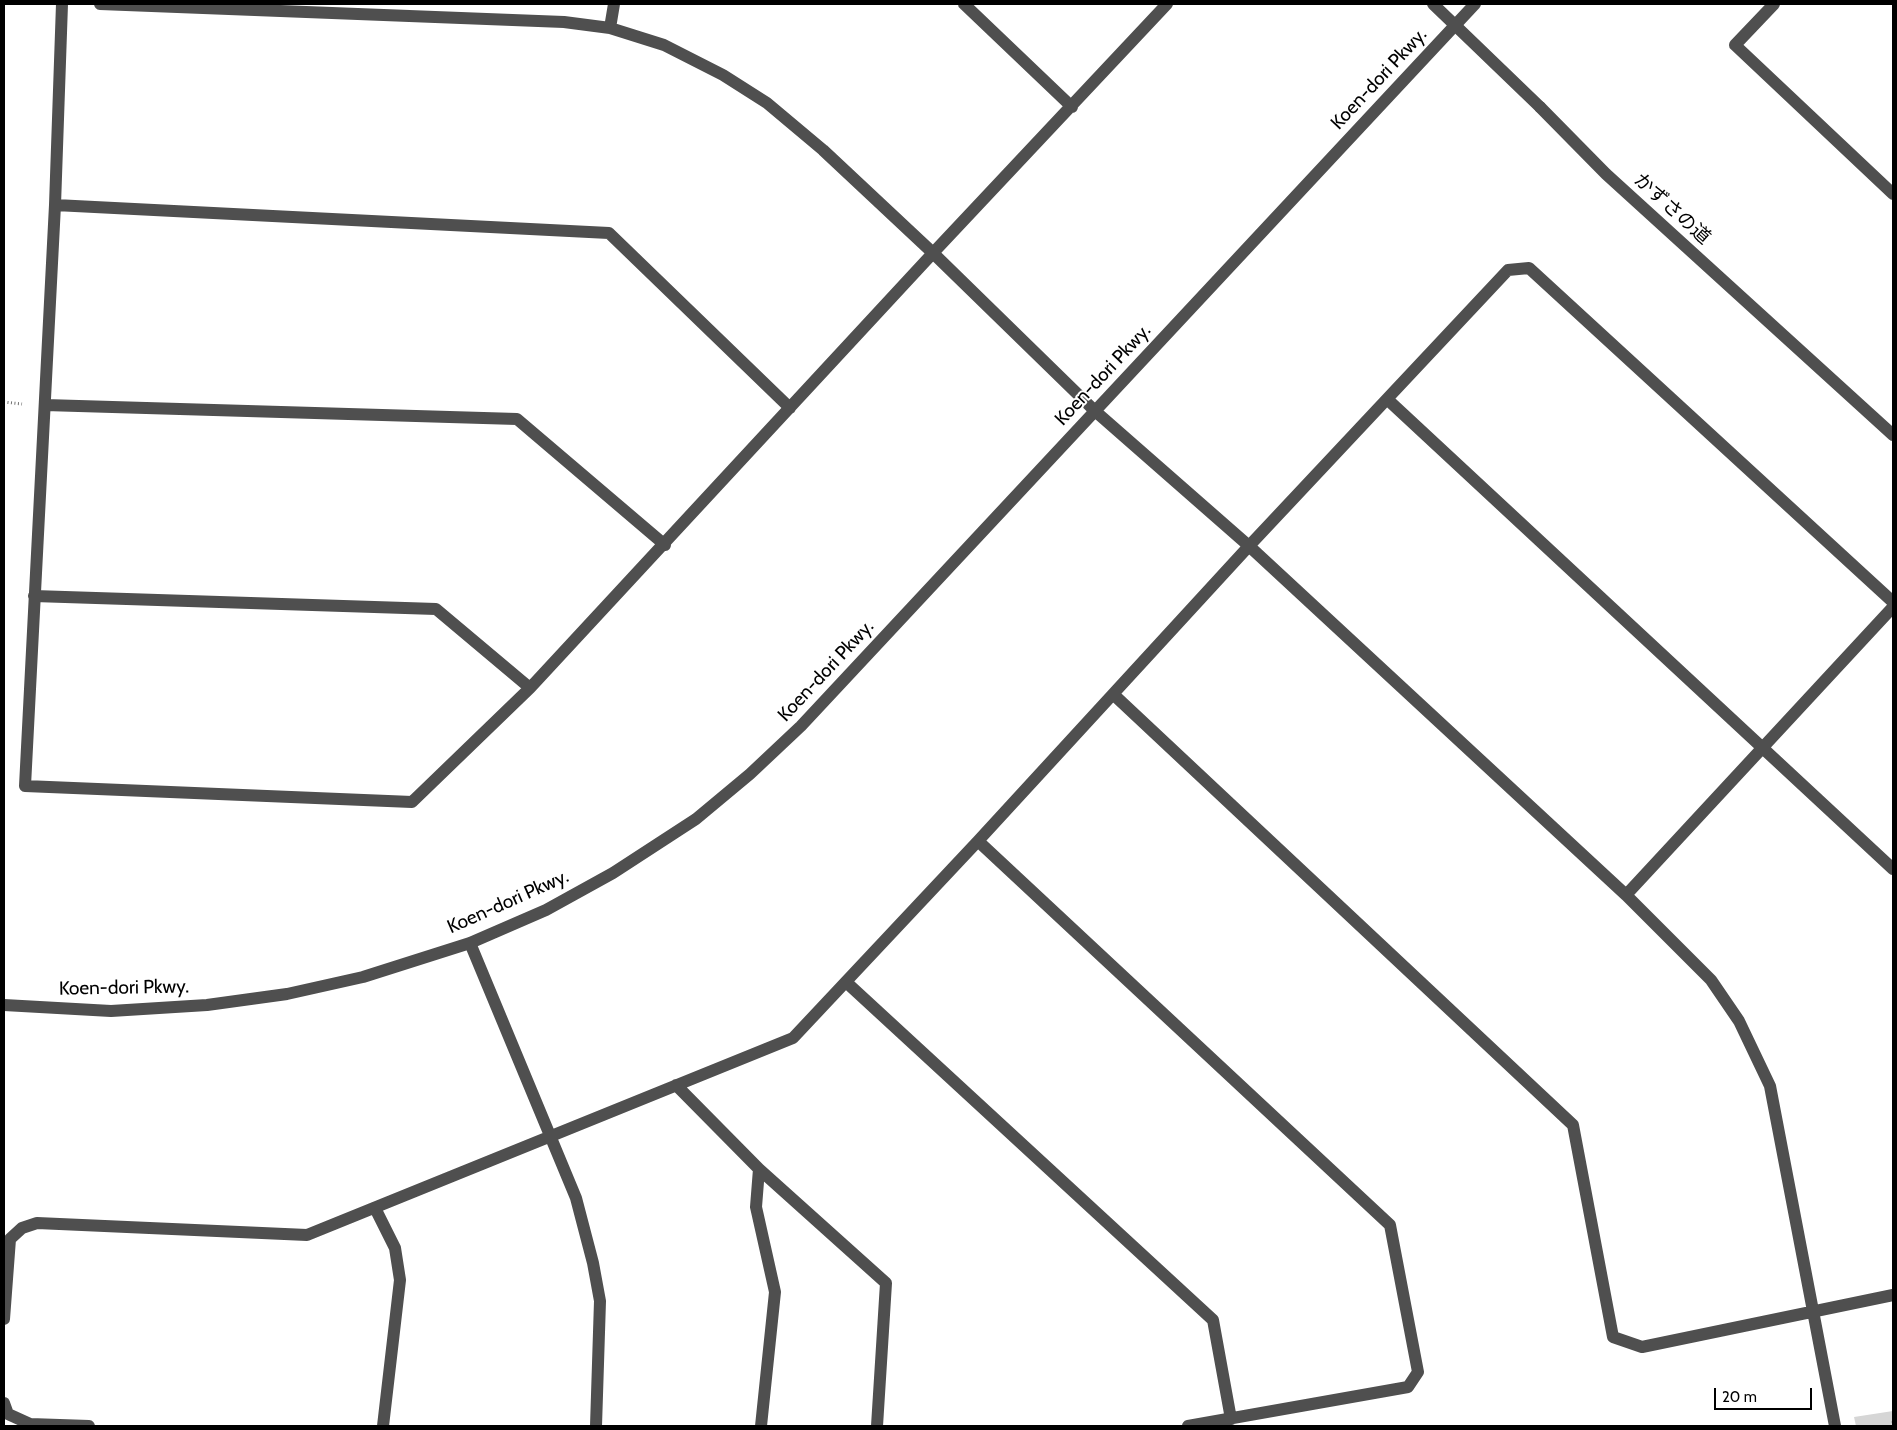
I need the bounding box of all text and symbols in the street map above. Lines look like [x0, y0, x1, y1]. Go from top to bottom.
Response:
street label: Koen-dori Pkwy. [1326, 24, 1432, 134]
street label: かずさの道 [1629, 169, 1715, 249]
street label: Koen-dori Pkwy. [1050, 320, 1156, 430]
street label: Koen-dori Pkwy. [773, 616, 879, 726]
street label: Koen-dori Pkwy. [444, 865, 572, 939]
street label: Koen-dori Pkwy. [59, 975, 189, 1001]
scale bar [1717, 1378, 1814, 1410]
text: 20 m [1722, 1388, 1757, 1406]

